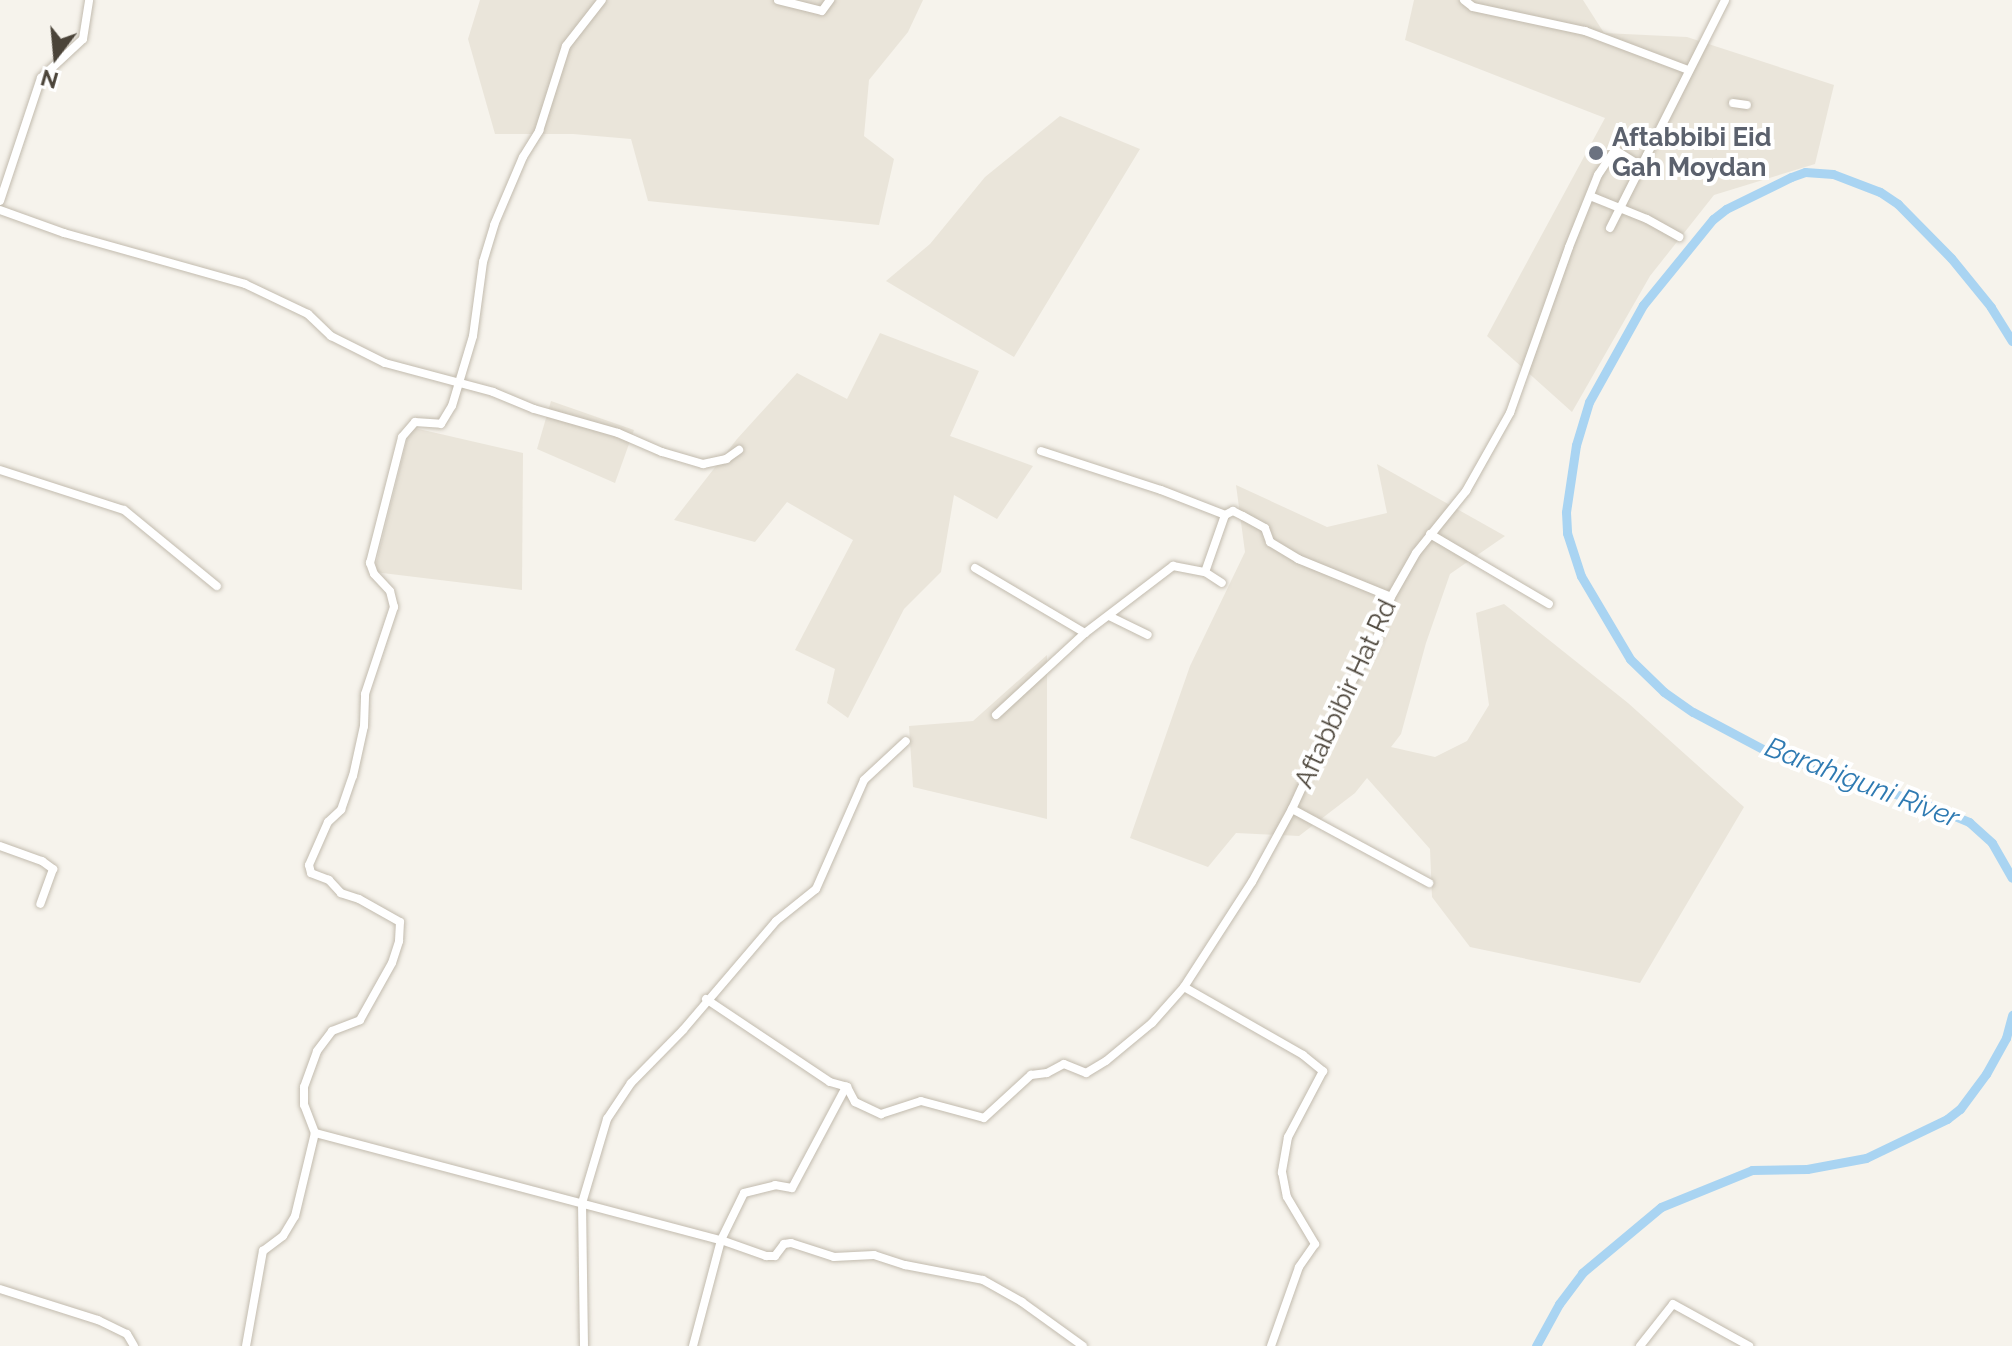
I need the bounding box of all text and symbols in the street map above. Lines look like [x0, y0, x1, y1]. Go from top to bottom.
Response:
north arrow [16, 16, 96, 96]
text: N [38, 64, 61, 94]
place label: Aftabbibi Eid Gah Moydan [1612, 122, 1772, 184]
marker: Aftabbibi Eid Gah Moydan [1587, 144, 1605, 162]
street label: Aftabbibir Hat Rd [1289, 594, 1403, 794]
water label: Barahiguni River [1760, 731, 1964, 835]

